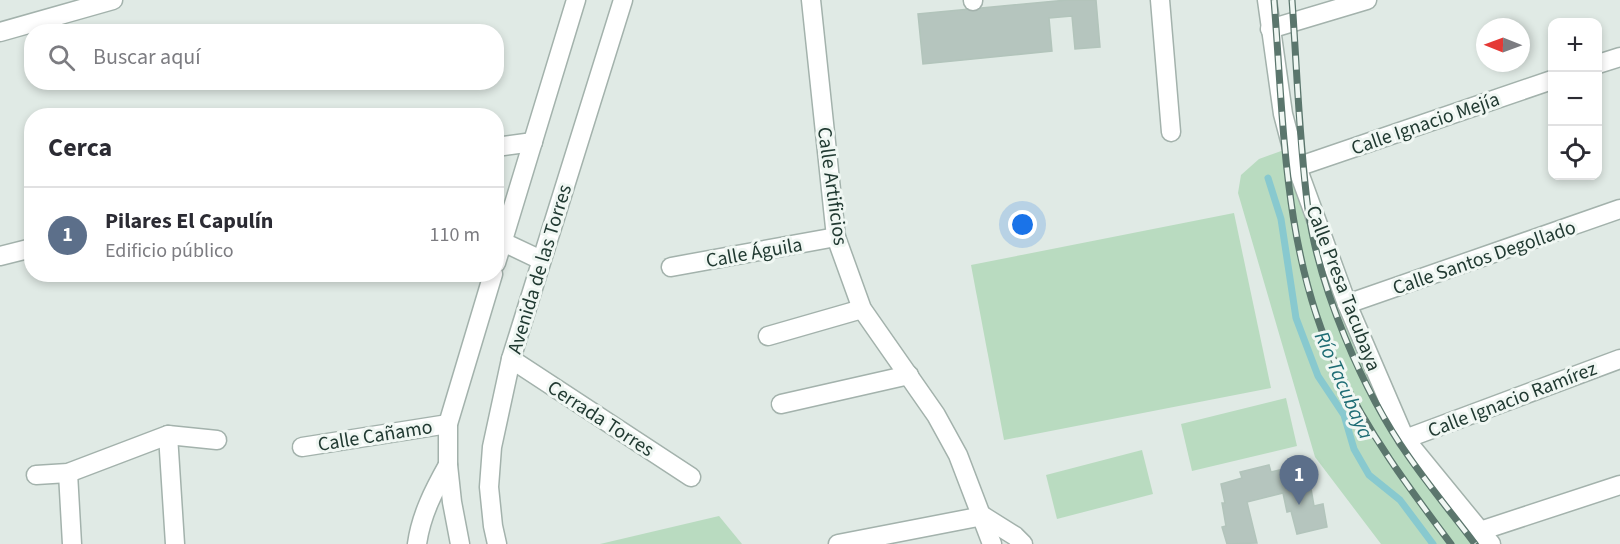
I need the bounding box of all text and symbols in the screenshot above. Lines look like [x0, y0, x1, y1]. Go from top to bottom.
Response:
north arrow [1476, 18, 1530, 72]
map controls [1548, 18, 1602, 180]
button: + [1548, 18, 1602, 72]
search box [24, 24, 504, 90]
icon: search [45, 41, 78, 74]
text: Buscar aquí [93, 41, 201, 73]
button: − [1548, 72, 1602, 126]
street label: Calle Ignacio Mejía [1347, 85, 1503, 162]
street label: Calle Artificios [810, 125, 854, 247]
button: locate [1548, 126, 1602, 180]
text: Cerca [48, 129, 112, 166]
street label: Avenida de las Torres [501, 181, 579, 357]
street label: Calle Presa Tacubaya [1299, 202, 1388, 375]
text: Pilares El Capulín [105, 205, 273, 237]
your location [1008, 210, 1037, 239]
street label: Calle Santos Degollado [1389, 213, 1580, 302]
text: 1 [62, 221, 73, 249]
text: 110 m [430, 221, 480, 249]
street label: Calle Águila [704, 231, 805, 275]
text: Edificio público [105, 237, 234, 265]
water label: Río Tacubaya [1307, 326, 1381, 444]
street label: Calle Ignacio Ramírez [1424, 355, 1601, 445]
street label: Cerrada Torres [542, 374, 659, 464]
street label: Calle Cañamo [316, 413, 434, 459]
pin: 1 [1280, 456, 1318, 505]

